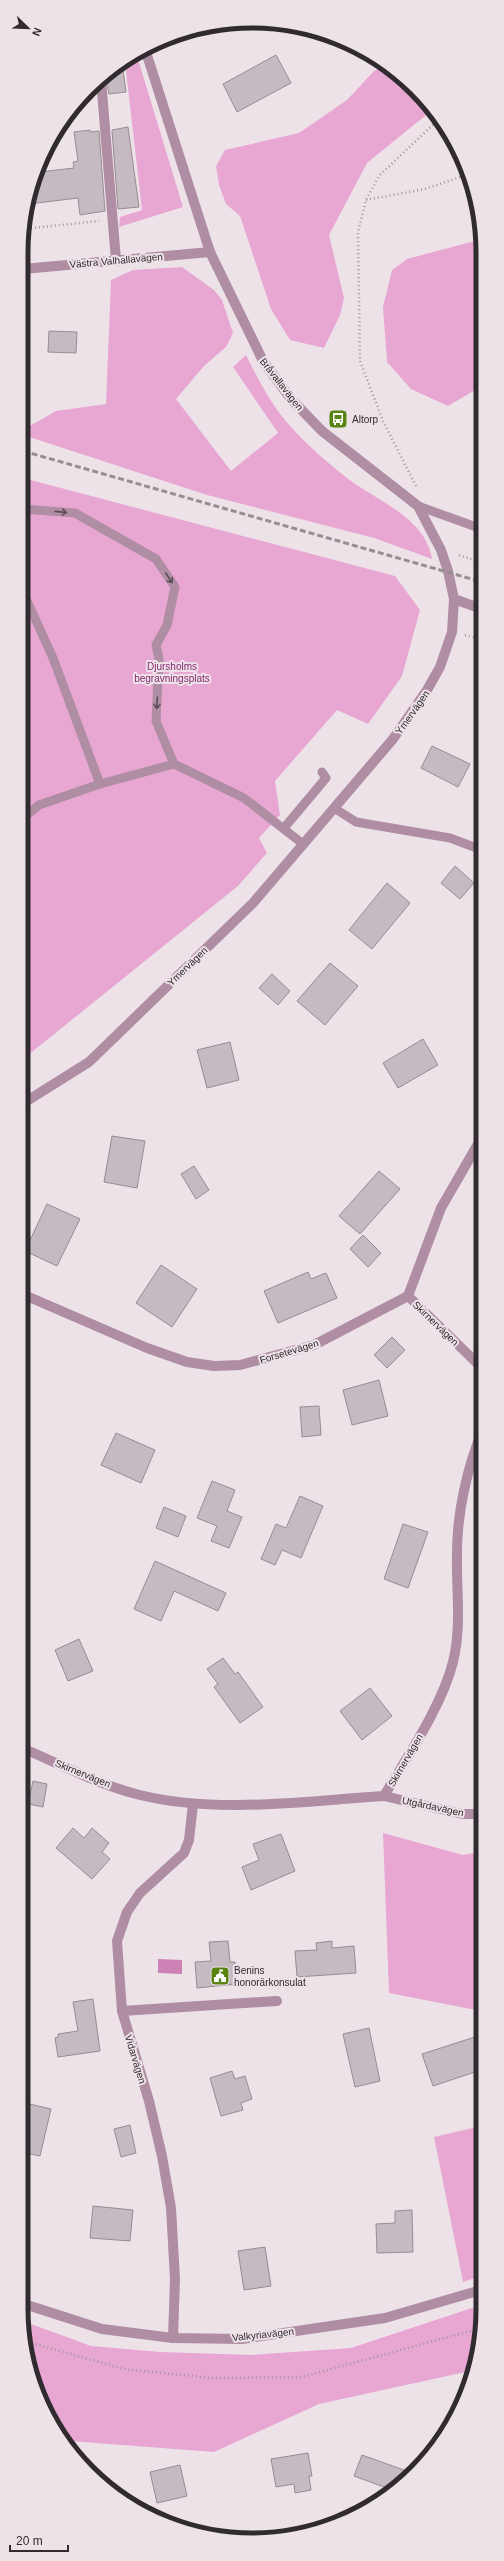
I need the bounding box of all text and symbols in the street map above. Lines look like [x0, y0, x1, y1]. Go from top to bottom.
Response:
north arrow [8, 8, 48, 48]
text: N [30, 26, 44, 38]
street label: Västra Valhallavägen [69, 251, 163, 270]
street label: Bråvallavägen [258, 356, 305, 413]
bus stop icon: Altorp [327, 408, 349, 430]
place label: Altorp [352, 414, 379, 425]
one-way arrow [54, 508, 67, 516]
one-way arrow [165, 573, 173, 584]
park label: Djursholms begravningsplats [134, 661, 210, 684]
street label: Ymervägen [393, 688, 432, 736]
one-way arrow [153, 696, 160, 709]
street label: Ymervägen [165, 945, 210, 988]
street label: Skirnervägen [411, 1299, 461, 1348]
street label: Forsetevägen [258, 1337, 320, 1366]
street label: Skirnervägen [386, 1732, 425, 1789]
street label: Skirnervägen [53, 1757, 112, 1790]
street label: Utgårdavägen [401, 1795, 465, 1818]
public building icon: Benins honorärkonsulat [209, 1965, 231, 1987]
place label: Benins honorärkonsulat [234, 1965, 306, 1988]
street label: Vidarvägen [123, 2033, 148, 2085]
street label: Valkyriavägen [232, 2326, 294, 2343]
scale bar [10, 2527, 68, 2553]
text: 20 m [16, 2534, 43, 2548]

